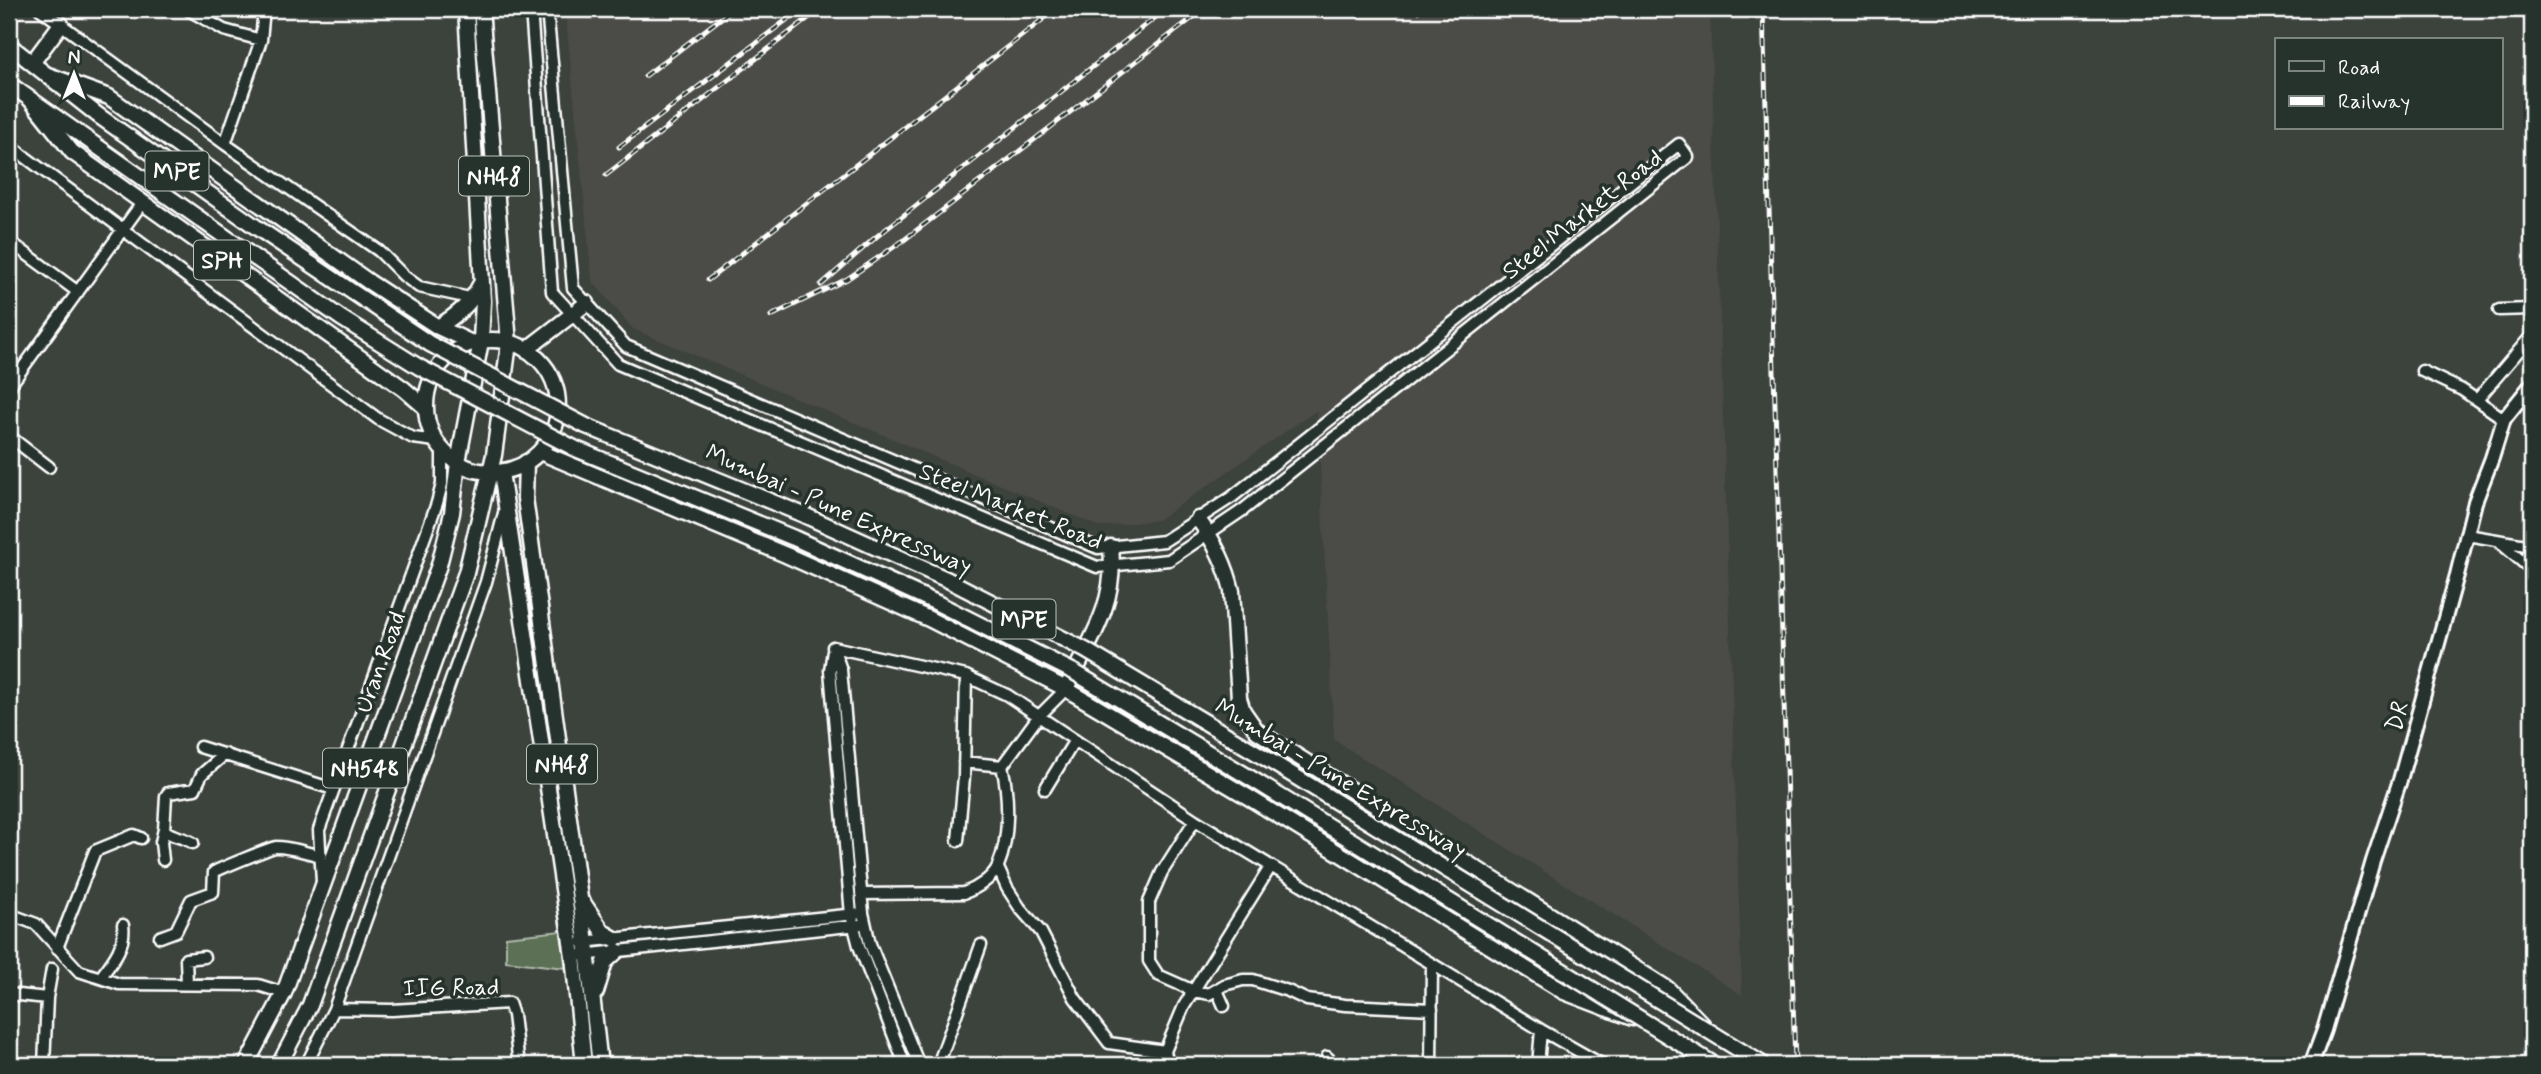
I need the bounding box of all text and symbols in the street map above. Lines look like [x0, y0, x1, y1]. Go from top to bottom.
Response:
north arrow [38, 38, 108, 108]
legend [2275, 38, 2502, 130]
text: N [68, 46, 80, 71]
text: Road [2338, 54, 2380, 82]
text: Railway [2338, 88, 2410, 116]
street label: Steel Market Road [1497, 143, 1669, 287]
road number: MPE [146, 152, 208, 190]
road number: NH48 [459, 156, 529, 196]
road number: SPH [194, 241, 250, 280]
street label: Mumbai - Pune Expressway [700, 438, 976, 583]
street label: Steel Market Road [914, 456, 1107, 558]
road number: MPE [992, 600, 1056, 638]
street label: Uran Road [349, 608, 414, 717]
street label: Mumbai - Pune Expressway [1209, 692, 1472, 867]
street label: DR [2379, 698, 2417, 735]
road number: NH48 [527, 744, 597, 784]
road number: NH548 [323, 748, 407, 788]
street label: IIG Road [403, 972, 500, 1005]

